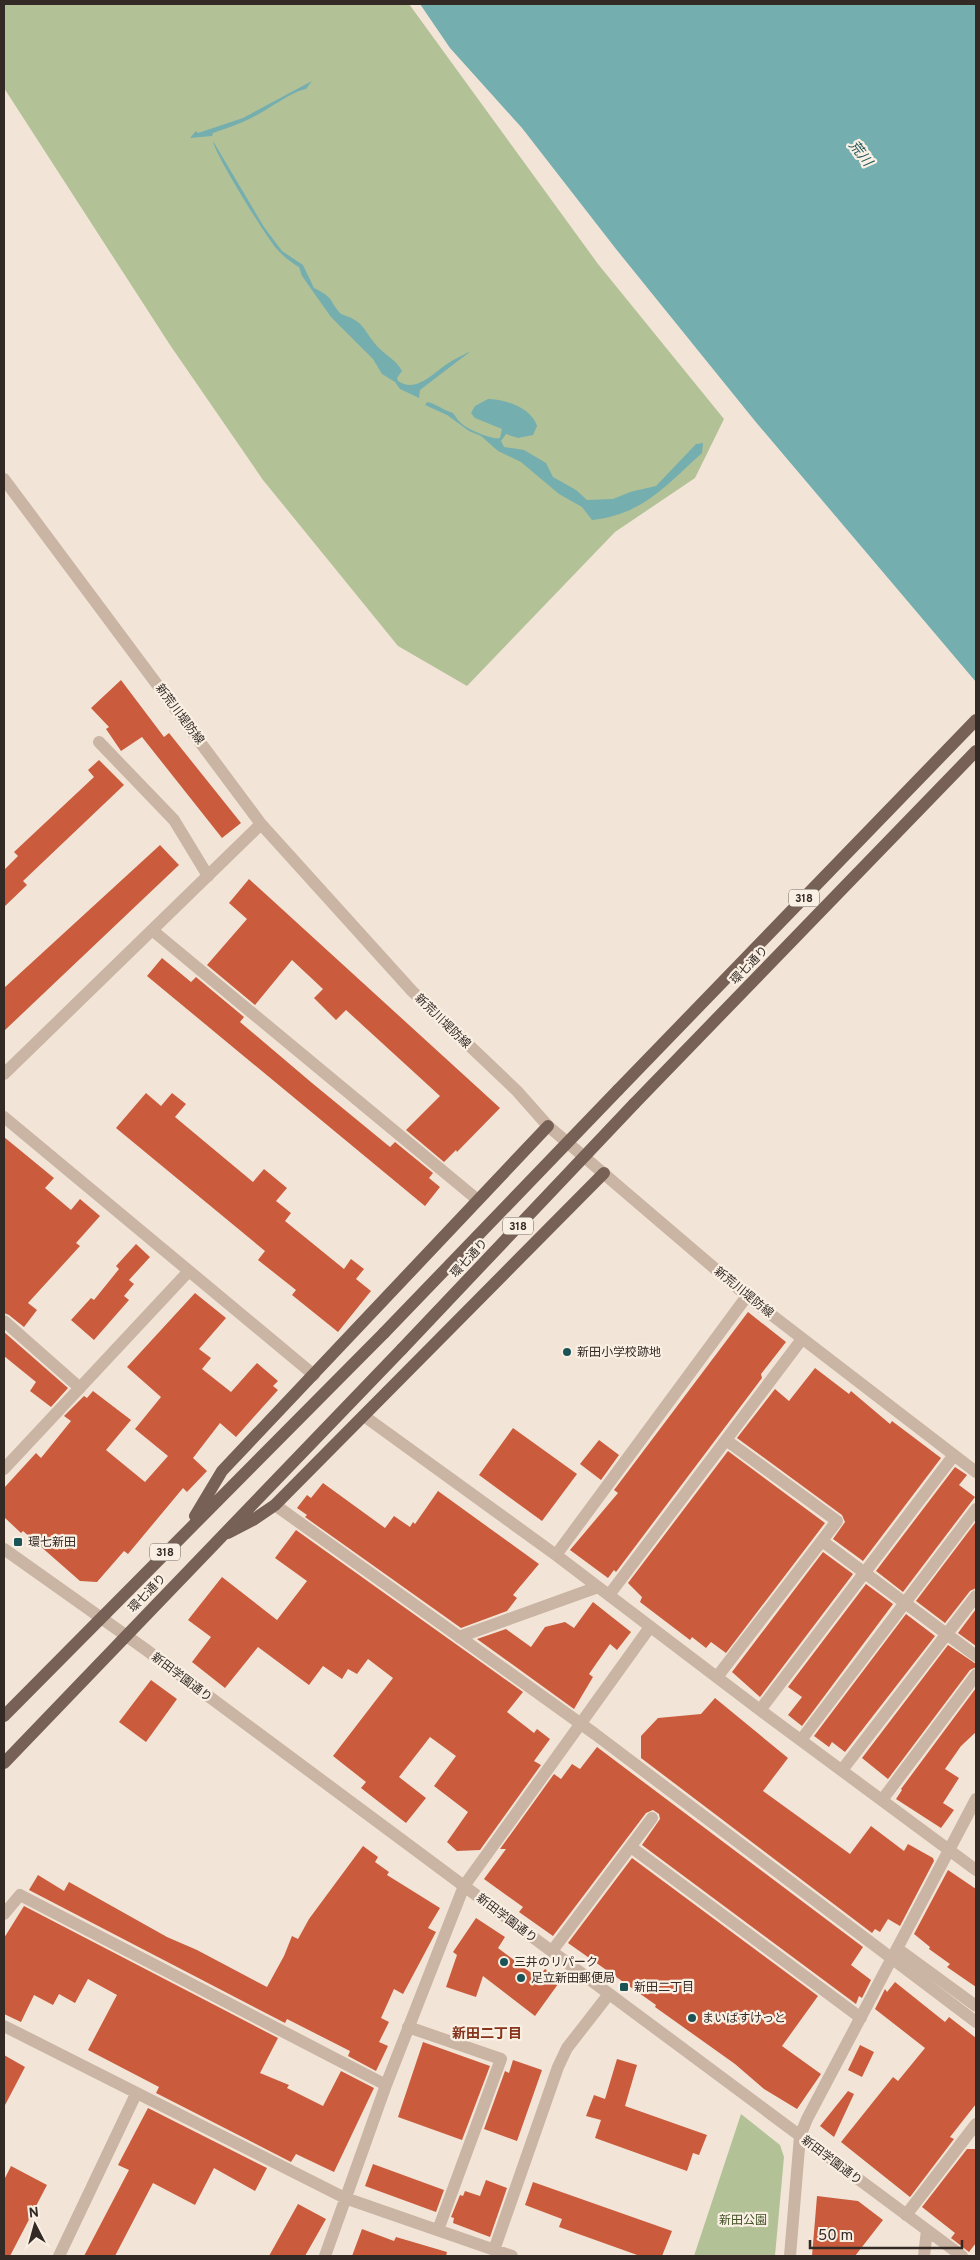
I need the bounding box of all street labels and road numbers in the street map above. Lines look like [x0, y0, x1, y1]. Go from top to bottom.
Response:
street label: 新荒川堤防線 [151, 681, 207, 748]
road number: 318 [789, 890, 819, 906]
street label: 環七通り [727, 943, 772, 989]
street label: 新荒川堤防線 [411, 991, 474, 1052]
road number: 318 [503, 1218, 533, 1234]
street label: 環七通り [448, 1236, 492, 1282]
street label: 新荒川堤防線 [710, 1264, 776, 1322]
road number: 318 [150, 1544, 180, 1560]
street label: 環七通り [125, 1571, 170, 1617]
street label: 新田学園通り [148, 1650, 215, 1706]
street label: 新田学園通り [473, 1891, 540, 1947]
street label: 新田学園通り [798, 2133, 865, 2189]

